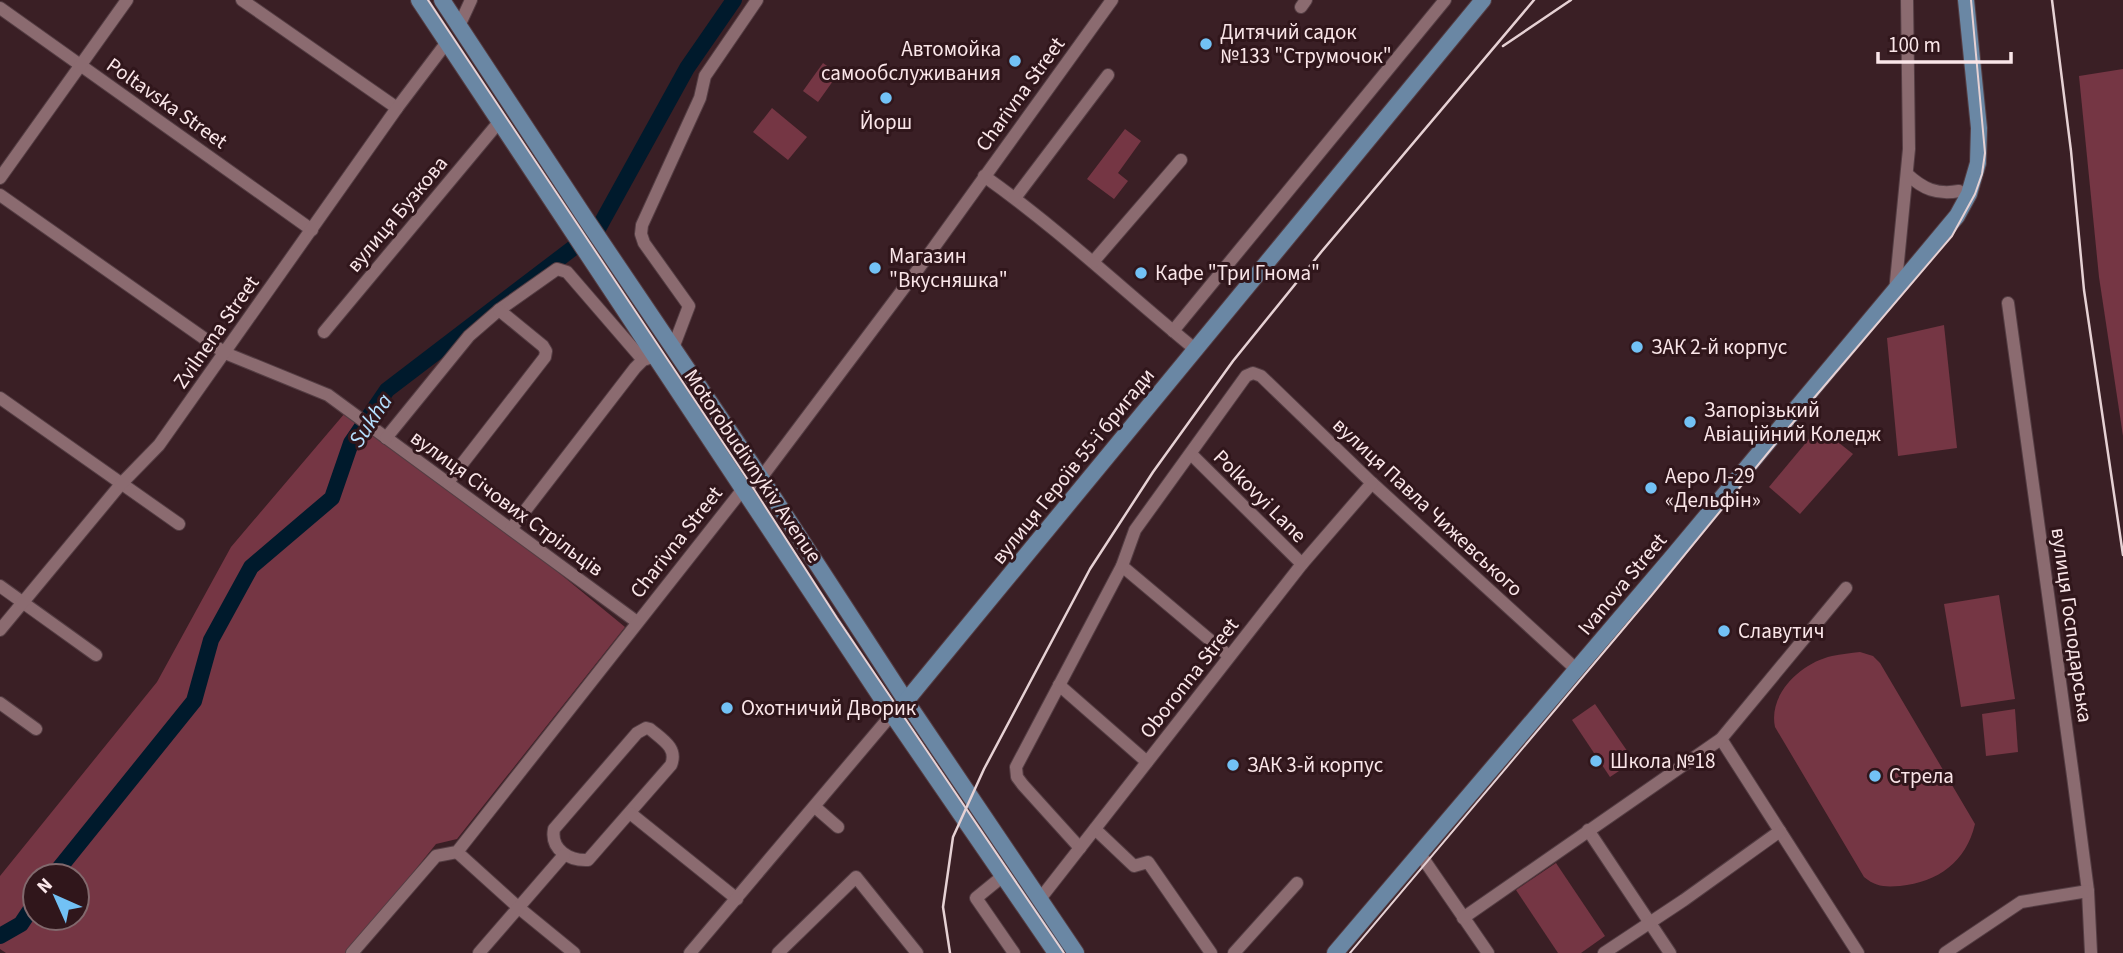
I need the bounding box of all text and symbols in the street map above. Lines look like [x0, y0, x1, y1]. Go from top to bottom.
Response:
place label: Дитячий садок №133 "Струмочок" [1220, 17, 1392, 71]
scale bar [1878, 21, 2011, 65]
text: 100 m [1888, 30, 1941, 60]
street label: Charivna Street [968, 31, 1072, 157]
place label: Автомойка самообслуживания [821, 34, 1001, 88]
marker: Дитячий садок №133 "Струмочок" [1198, 36, 1214, 52]
street label: Poltavska Street [100, 50, 234, 156]
marker: Автомойка самообслуживания [1007, 53, 1023, 69]
marker: Йорш [878, 90, 894, 106]
place label: Йорш [860, 107, 912, 137]
street label: вулиця Бузкова [339, 149, 455, 279]
place label: Магазин "Вкусняшка" [889, 241, 1008, 295]
place label: Кафе "Три Гнома" [1155, 258, 1320, 288]
marker: Магазин "Вкусняшка" [867, 260, 883, 276]
marker: Кафе "Три Гнома" [1133, 265, 1149, 281]
street label: Zvilnena Street [166, 269, 266, 395]
place label: ЗАК 2-й корпус [1651, 332, 1788, 362]
marker: ЗАК 2-й корпус [1629, 339, 1645, 355]
street label: вулиця Героїв 55-ї бригади [984, 361, 1162, 571]
street label: Motorobudivnykiv Avenue [677, 363, 829, 569]
water label: Sukha [340, 387, 401, 454]
place label: Запорізький Авіаційний Коледж [1704, 395, 1882, 449]
street label: вулиця Павла Чижевського [1326, 411, 1530, 603]
marker: Запорізький Авіаційний Коледж [1682, 414, 1698, 430]
street label: вулиця Січових Стрільців [404, 423, 610, 583]
street label: Polkovyi Lane [1207, 443, 1313, 549]
place label: Аеро Л-29 «Дельфін» [1665, 461, 1761, 515]
street label: Charivna Street [623, 480, 729, 604]
marker: Аеро Л-29 «Дельфін» [1643, 480, 1659, 496]
street label: Ivanova Street [1570, 526, 1674, 642]
street label: вулиця Господарська [2043, 526, 2101, 724]
street label: Oboronna Street [1132, 611, 1246, 745]
place label: Славутич [1738, 616, 1824, 646]
marker: Славутич [1716, 623, 1732, 639]
place label: Охотничий Дворик [741, 693, 917, 723]
marker: Охотничий Дворик [719, 700, 735, 716]
place label: Школа №18 [1610, 746, 1715, 776]
place label: ЗАК 3-й корпус [1247, 750, 1384, 780]
marker: Школа №18 [1588, 753, 1604, 769]
marker: ЗАК 3-й корпус [1225, 757, 1241, 773]
place label: Стрела [1889, 761, 1954, 791]
marker: Стрела [1867, 768, 1883, 784]
north arrow [21, 862, 91, 932]
text: N [31, 872, 59, 900]

